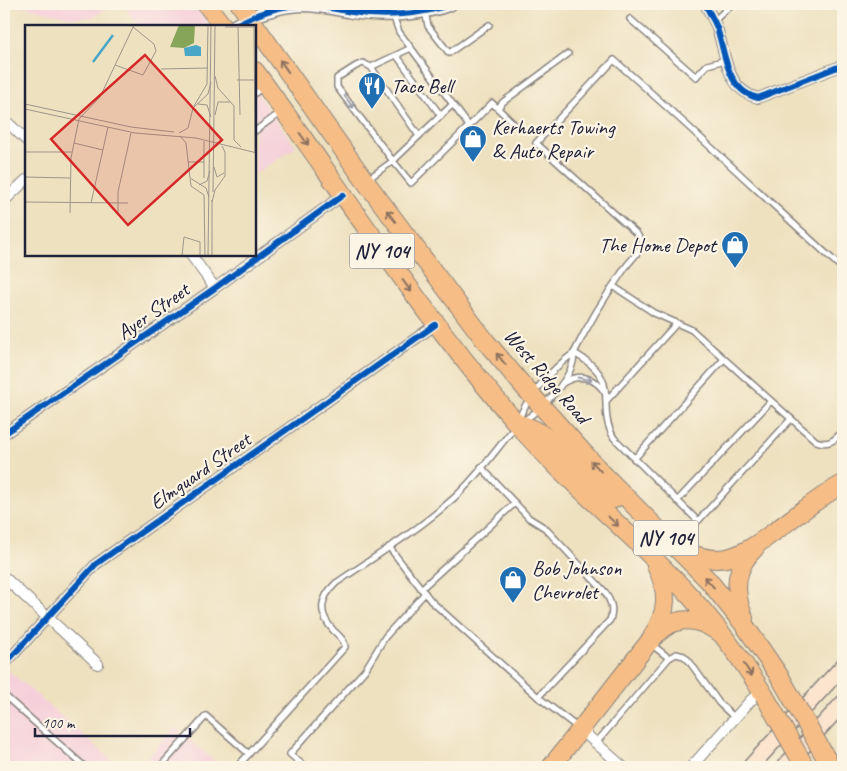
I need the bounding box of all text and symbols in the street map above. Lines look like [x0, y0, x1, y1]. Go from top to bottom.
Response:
inset map [25, 25, 256, 256]
one-way arrow [279, 59, 289, 73]
restaurant icon: Taco Bell [357, 71, 387, 110]
place label: Taco Bell [391, 73, 456, 99]
one-way arrow [343, 95, 354, 108]
place label: Kerhaerts Towing & Auto Repair [492, 114, 616, 164]
shop icon: Kerhaerts Towing & Auto Repair [458, 124, 488, 163]
one-way arrow [299, 132, 309, 146]
one-way arrow [386, 209, 396, 223]
shop icon: The Home Depot [720, 230, 750, 269]
place label: The Home Depot [599, 232, 718, 258]
road number: NY 104 [350, 234, 414, 268]
street label: Ayer Street [112, 276, 196, 345]
one-way arrow [402, 279, 412, 293]
street label: West Ridge Road [499, 323, 598, 432]
one-way arrow [495, 352, 506, 365]
one-way arrow [577, 375, 593, 384]
street label: Elmguard Street [144, 426, 257, 515]
one-way arrow [590, 459, 602, 472]
one-way arrow [607, 515, 620, 527]
road number: NY 104 [634, 520, 698, 556]
place label: Bob Johnson Chevrolet [532, 555, 622, 605]
shop icon: Bob Johnson Chevrolet [498, 565, 528, 604]
one-way arrow [703, 576, 715, 589]
one-way arrow [743, 662, 753, 676]
scale bar [35, 706, 190, 738]
text: 100 m [42, 714, 76, 733]

